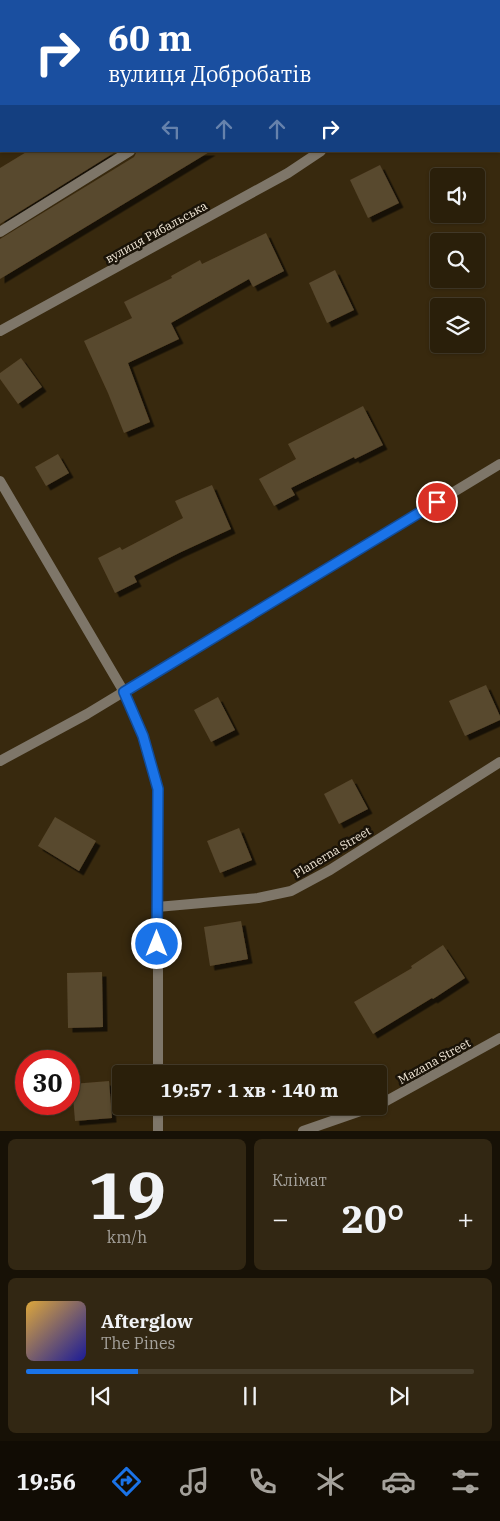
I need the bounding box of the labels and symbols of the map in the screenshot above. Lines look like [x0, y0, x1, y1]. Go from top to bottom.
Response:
street label: вулиця Рибальська [102, 198, 210, 266]
pin [416, 481, 458, 523]
street label: Planerna Street [291, 823, 373, 881]
position arrow [130, 917, 182, 969]
street label: Mazana Street [395, 1035, 473, 1087]
speed limit sign: 30 [15, 1050, 80, 1115]

